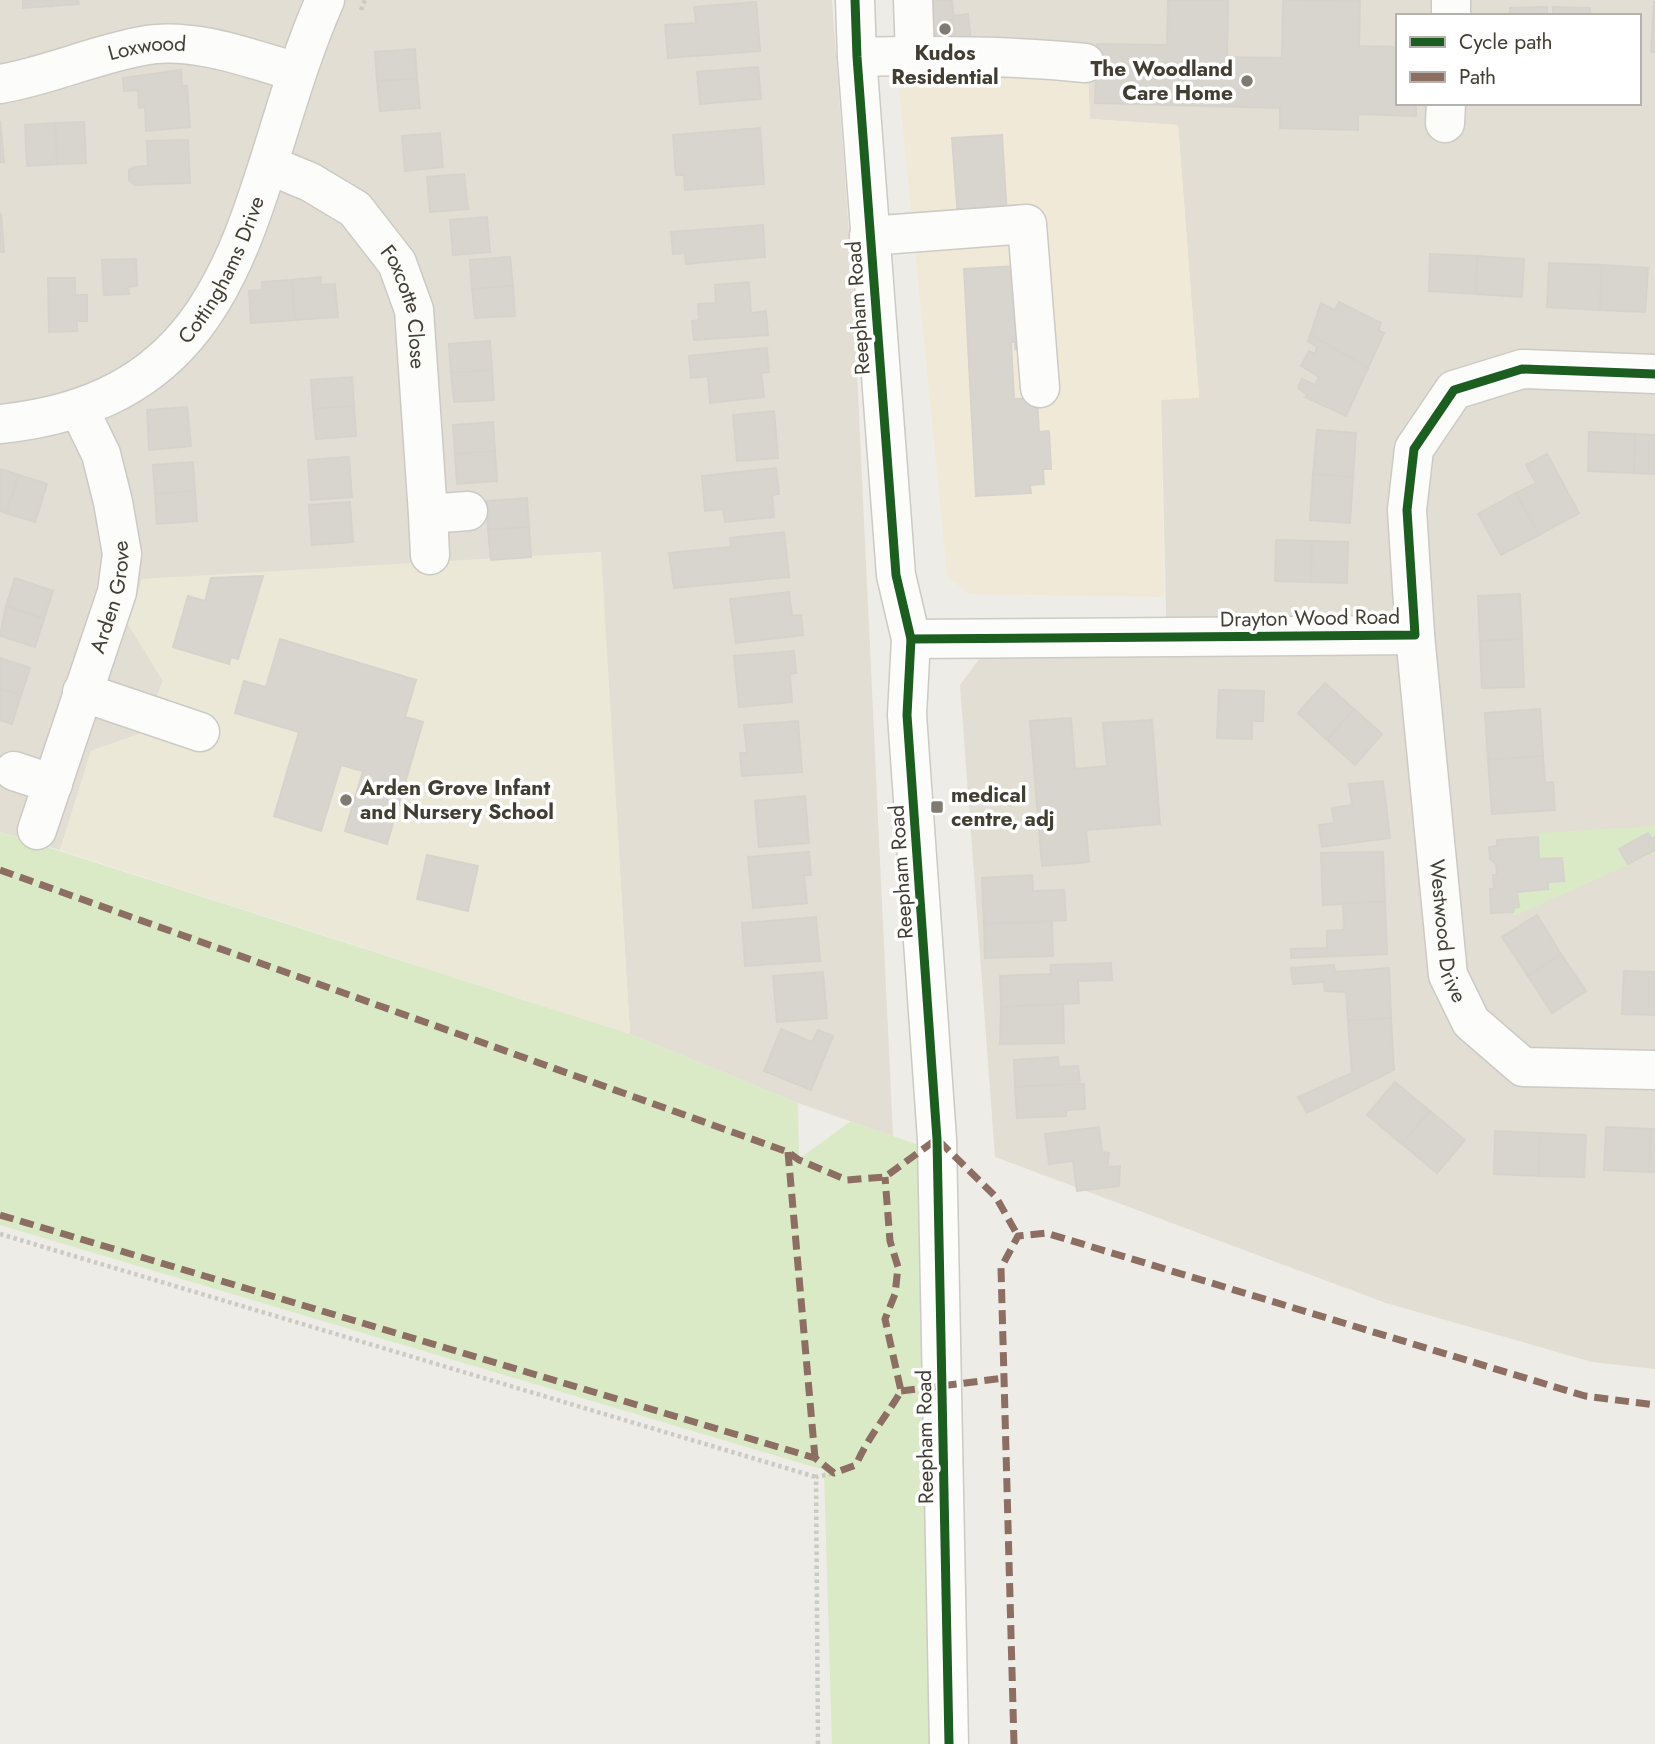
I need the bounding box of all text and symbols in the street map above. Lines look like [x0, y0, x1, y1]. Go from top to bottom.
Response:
legend [1396, 14, 1641, 105]
marker: Kudos Residential [937, 21, 953, 37]
text: Cycle path [1459, 27, 1552, 57]
street label: Loxwood [105, 28, 187, 68]
place label: Kudos Residential [891, 38, 999, 92]
place label: The Woodland Care Home [1090, 54, 1233, 108]
text: Path [1459, 62, 1496, 92]
marker: The Woodland Care Home [1239, 73, 1255, 89]
street label: Cottinghams Drive [171, 192, 272, 350]
street label: Foxcotte Close [373, 238, 433, 370]
street label: Reepham Road [838, 240, 878, 376]
street label: Arden Grove [82, 538, 137, 657]
street label: Drayton Wood Road [1220, 601, 1400, 635]
place label: Arden Grove Infant and Nursery School [359, 773, 554, 827]
place label: medical centre, adj [951, 780, 1055, 834]
marker: Arden Grove Infant and Nursery School [338, 792, 354, 808]
marker: medical centre, adj [929, 799, 945, 815]
street label: Reepham Road [881, 804, 921, 940]
street label: Westwood Drive [1422, 858, 1474, 1008]
street label: Reepham Road [909, 1370, 941, 1504]

